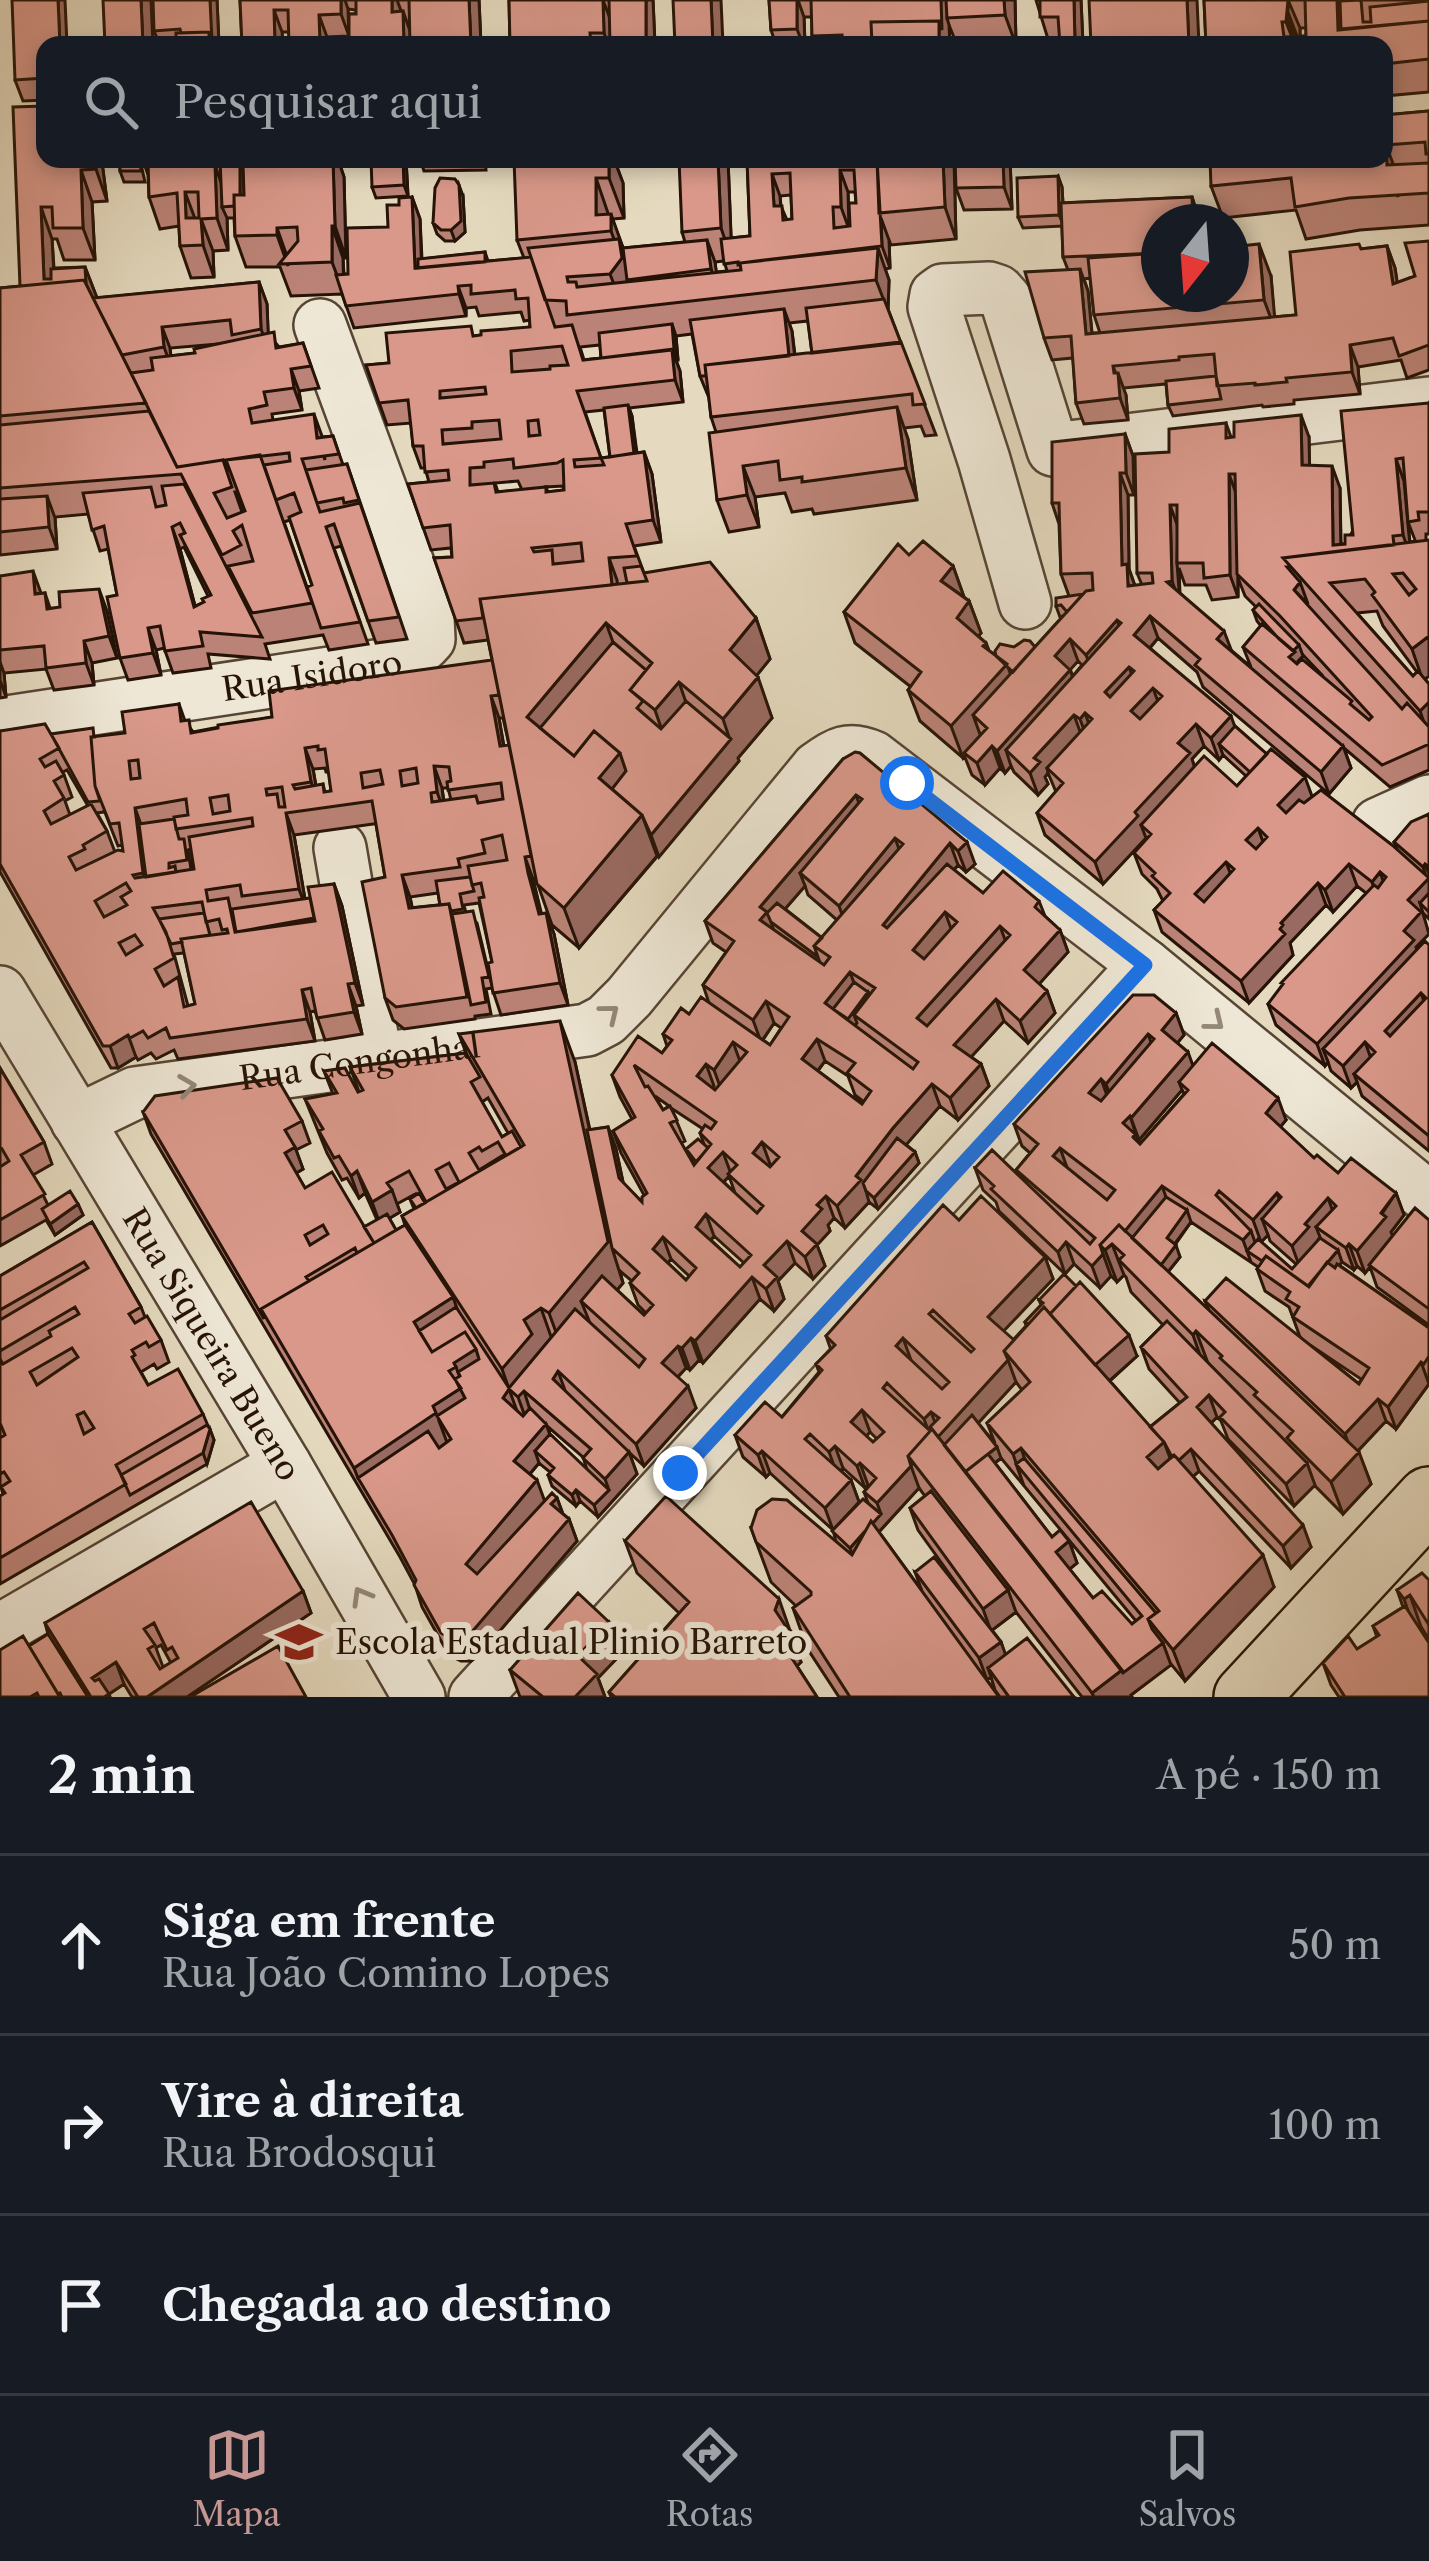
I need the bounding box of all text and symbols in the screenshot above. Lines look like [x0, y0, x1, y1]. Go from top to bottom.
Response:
search box [36, 36, 1393, 168]
icon: search [78, 69, 144, 135]
text: Pesquisar aqui [174, 74, 482, 130]
north arrow [1141, 204, 1249, 312]
street label: Rua Isidoro [219, 641, 408, 710]
route start [880, 756, 934, 810]
one-way arrow [596, 1006, 618, 1027]
one-way arrow [1201, 1008, 1223, 1029]
street label: Rua Congonhal [236, 1025, 483, 1099]
one-way arrow [177, 1074, 197, 1100]
street label: Rua Siqueira Bueno [114, 1200, 310, 1488]
route end [653, 1446, 707, 1500]
one-way arrow [352, 1587, 375, 1609]
school or university icon: Escola Estadual Plinio Barreto [274, 1617, 324, 1667]
place label: Escola Estadual Plinio Barreto [335, 1622, 807, 1663]
text: 2 min [48, 1744, 195, 1806]
text: A pé · 150 m [1157, 1751, 1381, 1799]
text: Siga em frente [162, 1893, 495, 1949]
icon: ahead [48, 1912, 114, 1978]
text: 50 m [1288, 1921, 1381, 1969]
text: Rua João Comino Lopes [162, 1949, 610, 1997]
text: Vire à direita [162, 2073, 463, 2129]
icon: right [48, 2092, 114, 2158]
text: 100 m [1268, 2101, 1381, 2149]
text: Rua Brodosqui [162, 2129, 436, 2177]
icon: arrive [48, 2272, 114, 2338]
text: Chegada ao destino [162, 2277, 612, 2333]
tab: Mapa [193, 2422, 281, 2535]
tab: Rotas [666, 2422, 753, 2535]
tab: Salvos [1138, 2422, 1236, 2535]

